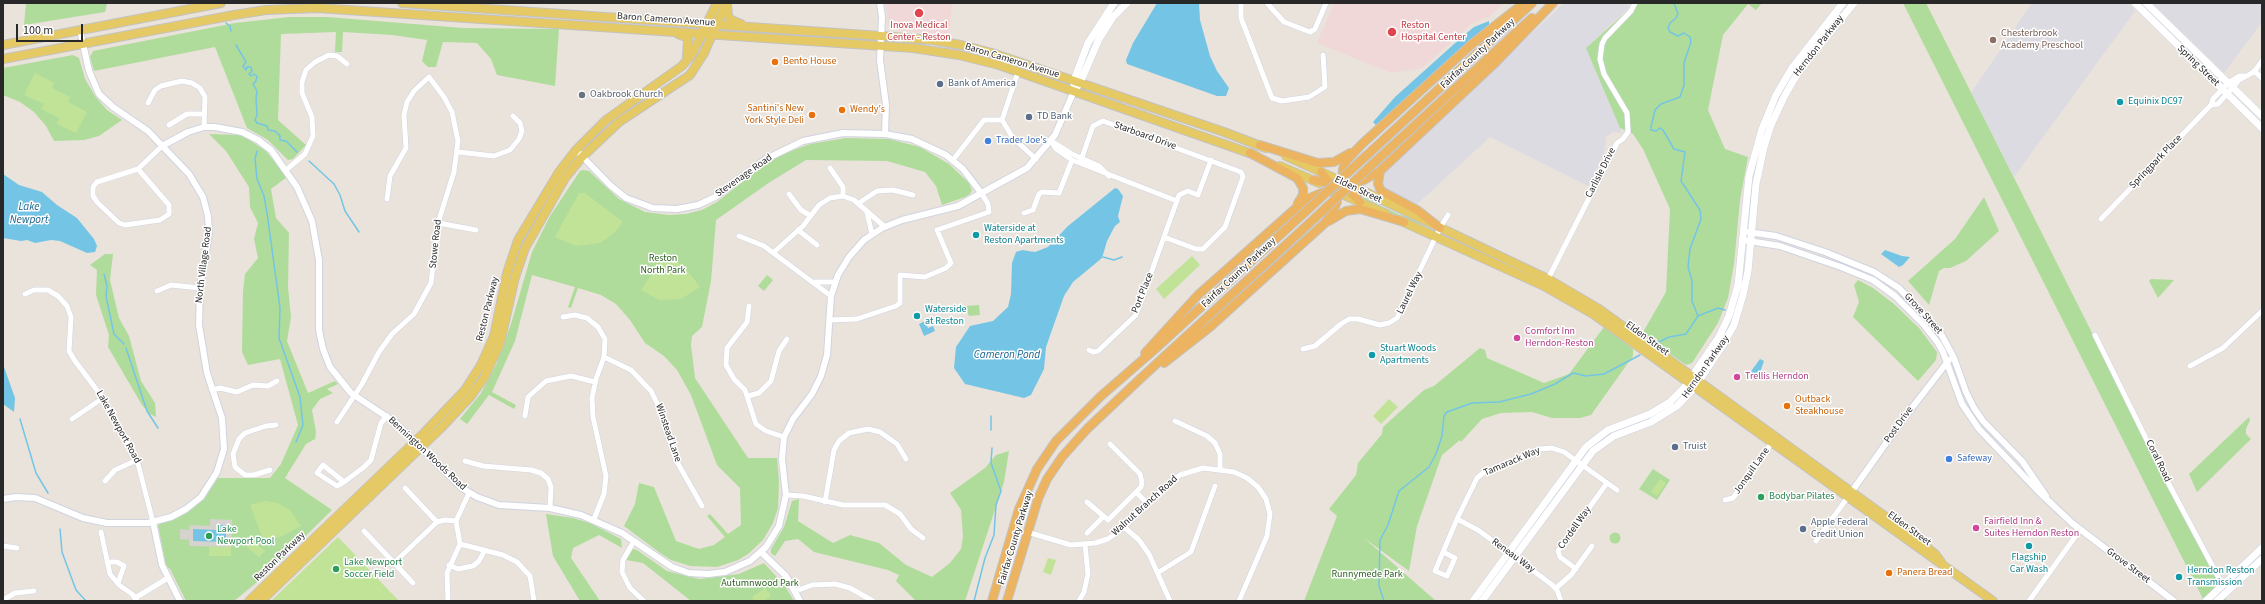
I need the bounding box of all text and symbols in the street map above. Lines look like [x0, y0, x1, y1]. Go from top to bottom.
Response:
marker: Inova Medical Center - Reston [913, 7, 925, 19]
street label: Baron Cameron Avenue [617, 11, 715, 29]
street label: Herndon Parkway [1791, 13, 1847, 79]
scale bar [18, 16, 85, 42]
street label: Fairfax County Parkway [1438, 16, 1518, 92]
place label: Inova Medical Center - Reston [887, 20, 951, 44]
place label: Reston Hospital Center [1401, 20, 1466, 44]
text: 100 m [23, 22, 53, 39]
marker: Reston Hospital Center [1386, 26, 1398, 38]
place label: Chesterbrook Academy Preschool [2001, 28, 2083, 52]
marker: Chesterbrook Academy Preschool [1988, 35, 1998, 45]
street label: Baron Cameron Avenue [963, 41, 1061, 81]
street label: Spring Street [2174, 43, 2222, 89]
place label: Bento House [783, 56, 837, 68]
marker: Bento House [770, 57, 780, 67]
place label: Bank of America [948, 78, 1016, 90]
marker: Bank of America [935, 79, 945, 89]
place label: Oakbrook Church [590, 89, 663, 101]
marker: Oakbrook Church [577, 90, 587, 100]
place label: Equinix DC97 [2128, 96, 2183, 108]
marker: Equinix DC97 [2115, 97, 2125, 107]
place label: Santini's New York Style Deli [745, 103, 804, 126]
place label: Wendy's [850, 104, 885, 116]
marker: Wendy's [837, 105, 847, 115]
marker: Santini's New York Style Deli [807, 110, 817, 120]
place label: TD Bank [1037, 111, 1072, 123]
marker: TD Bank [1024, 112, 1034, 122]
street label: Starboard Drive [1112, 119, 1178, 153]
street label: Springpark Place [2127, 132, 2185, 192]
place label: Trader Joe's [996, 135, 1047, 147]
marker: Trader Joe's [983, 136, 993, 146]
street label: Carlisle Drive [1583, 146, 1619, 200]
street label: Stevenage Road [713, 152, 775, 200]
street label: Elden Street [1332, 174, 1384, 206]
water label: Lake Newport [10, 201, 48, 227]
street label: Stowe Road [427, 219, 445, 269]
place label: Waterside at Reston Apartments [984, 223, 1064, 246]
street label: North Village Road [193, 226, 215, 304]
marker: Waterside at Reston Apartments [971, 230, 981, 240]
street label: Fairfax County Parkway [1199, 235, 1279, 311]
park label: Reston North Park [641, 253, 685, 276]
street label: Laurel Way [1395, 270, 1425, 316]
street label: Port Place [1130, 271, 1156, 315]
street label: Reston Parkway [474, 275, 502, 343]
street label: Grove Street [1901, 291, 1945, 337]
place label: Waterside at Reston [925, 304, 966, 328]
marker: Waterside at Reston [912, 311, 922, 321]
street label: Elden Street [1623, 319, 1671, 359]
place label: Comfort Inn Herndon-Reston [1525, 326, 1594, 350]
marker: Comfort Inn Herndon-Reston [1512, 333, 1522, 343]
street label: Herndon Parkway [1680, 333, 1732, 401]
place label: Stuart Woods Apartments [1380, 343, 1436, 366]
water label: Cameron Pond [974, 349, 1040, 363]
marker: Stuart Woods Apartments [1367, 350, 1377, 360]
place label: Trellis Herndon [1745, 371, 1809, 383]
marker: Trellis Herndon [1732, 372, 1742, 382]
street label: Lake Newport Road [93, 388, 143, 466]
place label: Outback Steakhouse [1795, 394, 1844, 418]
marker: Outback Steakhouse [1782, 401, 1792, 411]
street label: Winstead Lane [652, 402, 684, 464]
street label: Post Drive [1882, 405, 1916, 445]
street label: Bennington Woods Road [385, 415, 469, 493]
street label: Coral Road [2143, 438, 2173, 484]
place label: Truist [1683, 441, 1707, 453]
marker: Truist [1670, 442, 1680, 452]
street label: Tamarack Way [1482, 445, 1542, 479]
street label: Jonquil Lane [1732, 445, 1772, 497]
place label: Safeway [1957, 453, 1992, 465]
marker: Safeway [1944, 454, 1954, 464]
street label: Walnut Branch Road [1110, 473, 1180, 539]
street label: Fairfax County Parkway [996, 490, 1036, 586]
place label: Bodybar Pilates [1769, 491, 1834, 503]
marker: Bodybar Pilates [1756, 492, 1766, 502]
street label: Cordell Way [1556, 504, 1594, 552]
street label: Elden Street [1885, 509, 1933, 549]
place label: Fairfield Inn & Suites Herndon Reston [1984, 516, 2079, 540]
place label: Apple Federal Credit Union [1811, 517, 1868, 540]
marker: Fairfield Inn & Suites Herndon Reston [1971, 523, 1981, 533]
place label: Lake Newport Pool [217, 524, 274, 548]
marker: Apple Federal Credit Union [1798, 524, 1808, 534]
street label: Reston Parkway [252, 530, 308, 584]
marker: Lake Newport Pool [204, 531, 214, 541]
street label: Reneau Way [1489, 536, 1537, 576]
marker: Flagship Car Wash [2024, 541, 2034, 551]
street label: Grove Street [2104, 546, 2152, 586]
place label: Flagship Car Wash [2010, 552, 2048, 576]
place label: Lake Newport Soccer Field [344, 557, 402, 580]
marker: Lake Newport Soccer Field [331, 564, 341, 574]
place label: Herndon Reston Transmission [2187, 565, 2255, 588]
place label: Panera Bread [1897, 567, 1953, 579]
marker: Panera Bread [1884, 568, 1894, 578]
park label: Runnymede Park [1331, 569, 1403, 581]
marker: Herndon Reston Transmission [2174, 572, 2184, 582]
park label: Autumnwood Park [721, 578, 799, 590]

